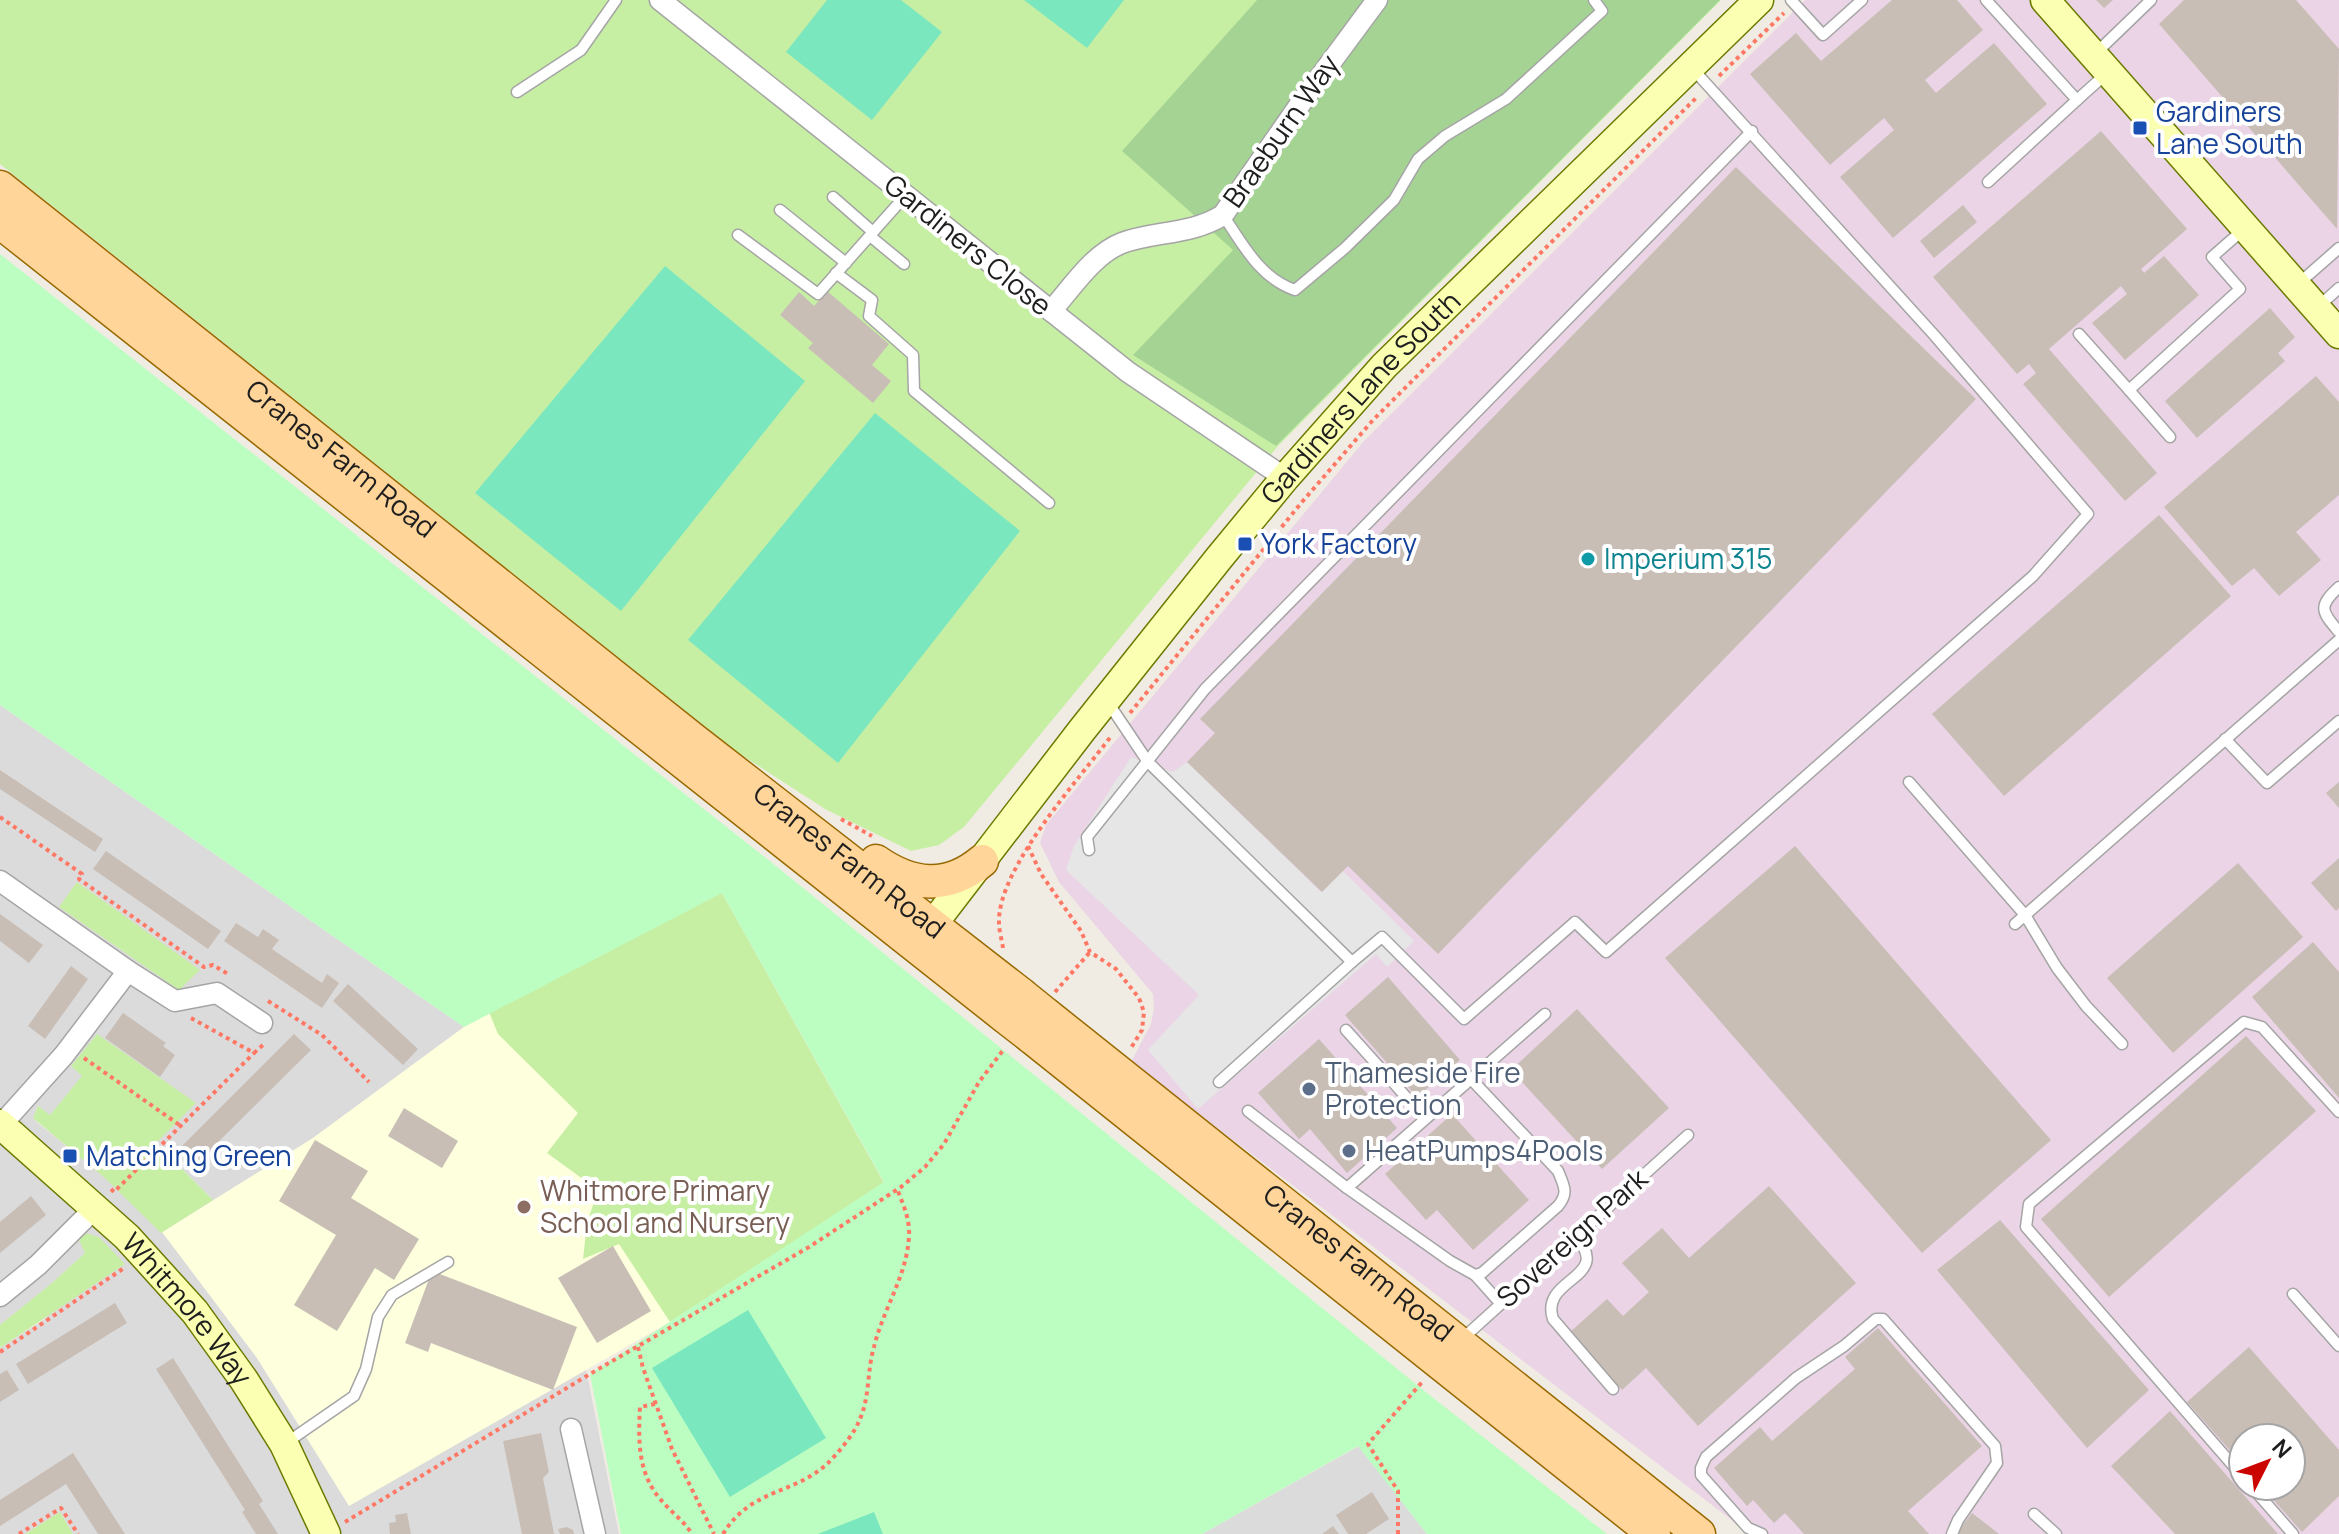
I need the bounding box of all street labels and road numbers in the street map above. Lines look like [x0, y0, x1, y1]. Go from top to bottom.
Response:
street label: Braeburn Way [1213, 46, 1347, 214]
street label: Gardiners Close [877, 165, 1060, 324]
street label: Gardiners Lane South [1251, 282, 1468, 511]
street label: Cranes Farm Road [239, 370, 445, 545]
street label: Cranes Farm Road [746, 773, 954, 946]
street label: Sovereign Park [1488, 1159, 1656, 1315]
street label: Cranes Farm Road [1256, 1175, 1462, 1350]
street label: Whitmore Way [114, 1224, 262, 1393]

